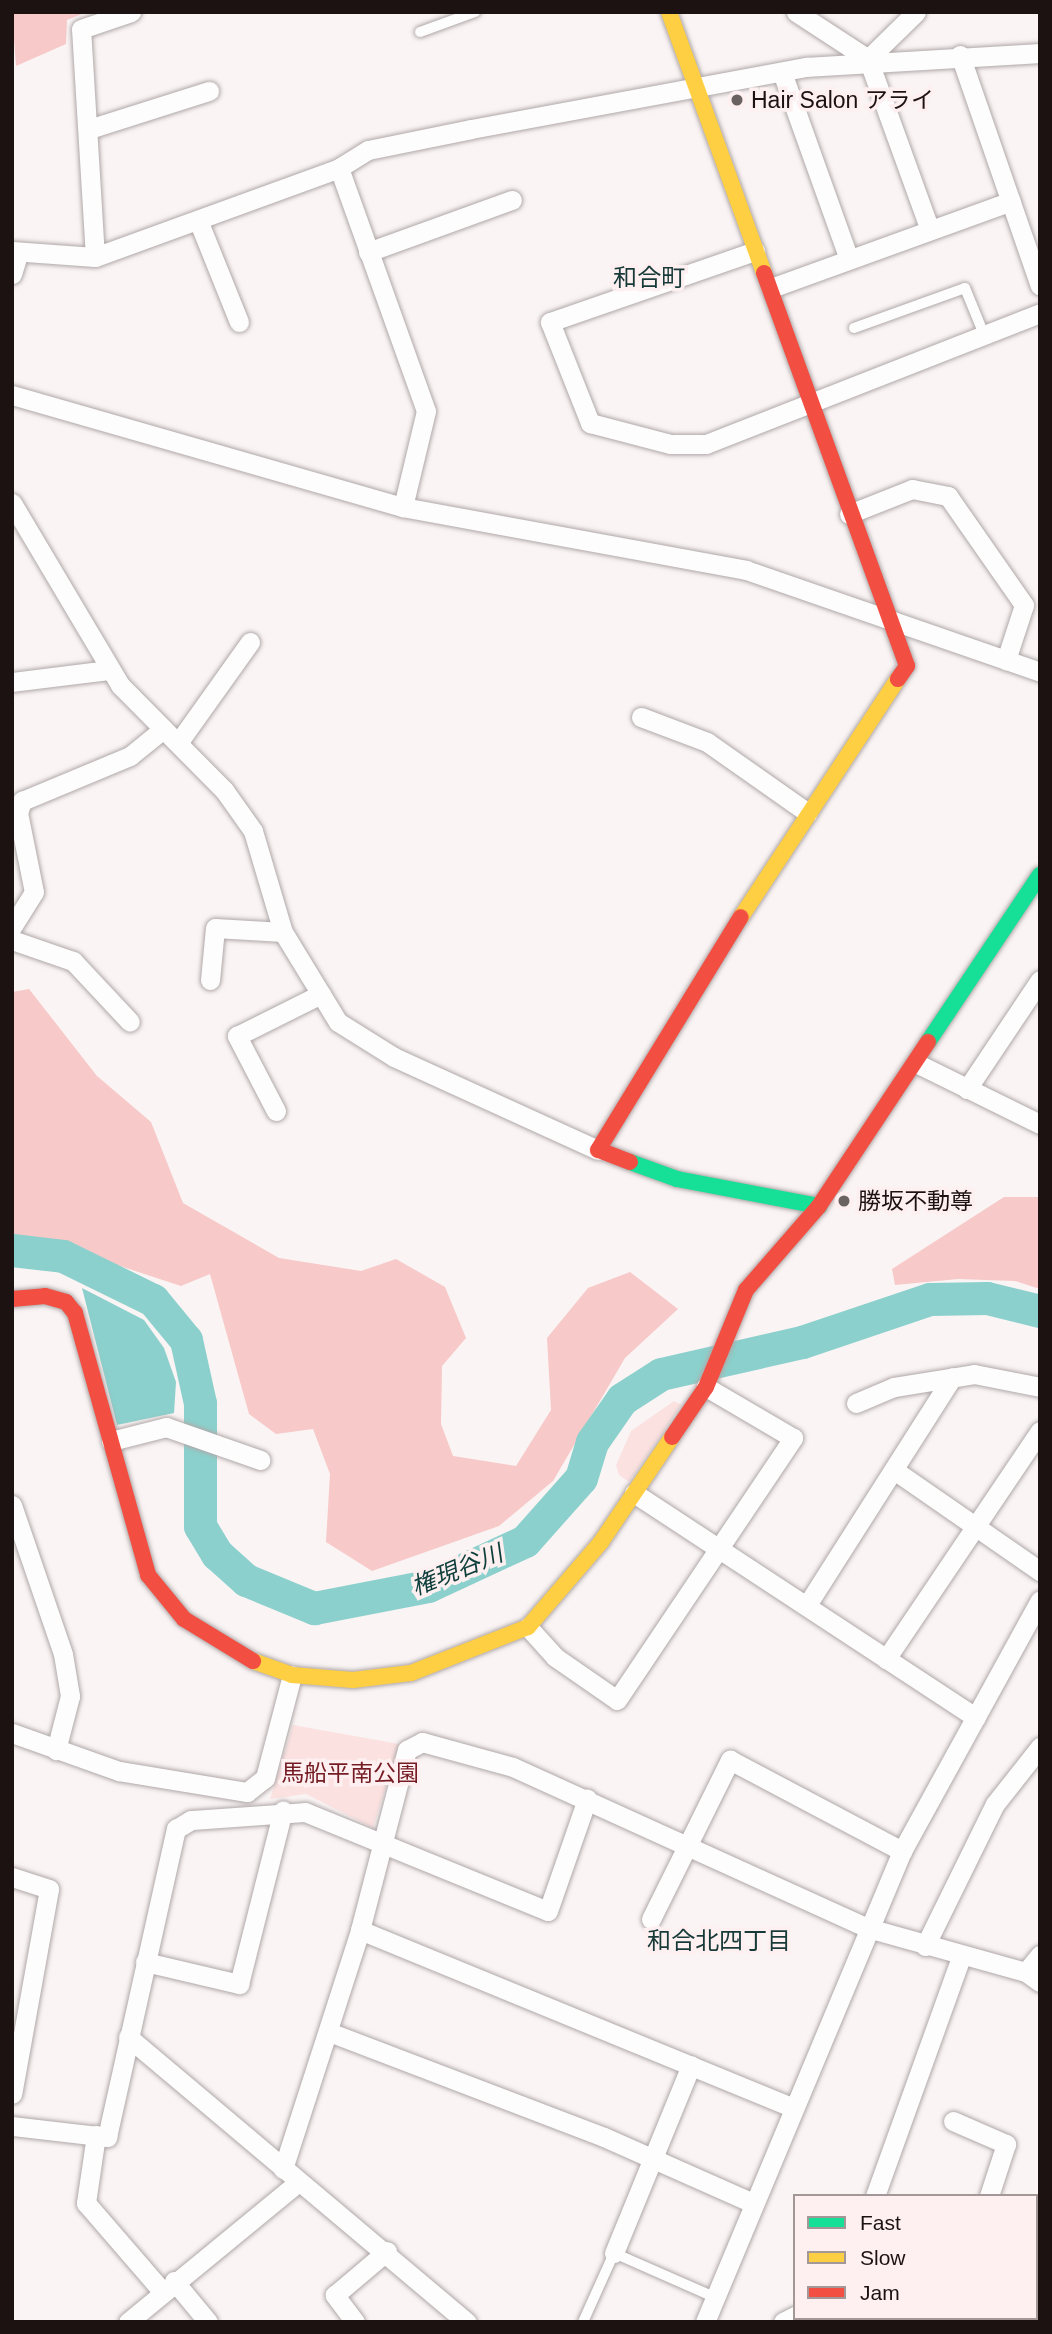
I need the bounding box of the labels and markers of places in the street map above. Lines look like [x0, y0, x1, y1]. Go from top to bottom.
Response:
place label: Hair Salon アライ [751, 86, 934, 114]
marker: Hair Salon アライ [729, 92, 745, 108]
place label: 勝坂不動尊 [858, 1187, 973, 1215]
marker: 勝坂不動尊 [836, 1193, 852, 1209]

